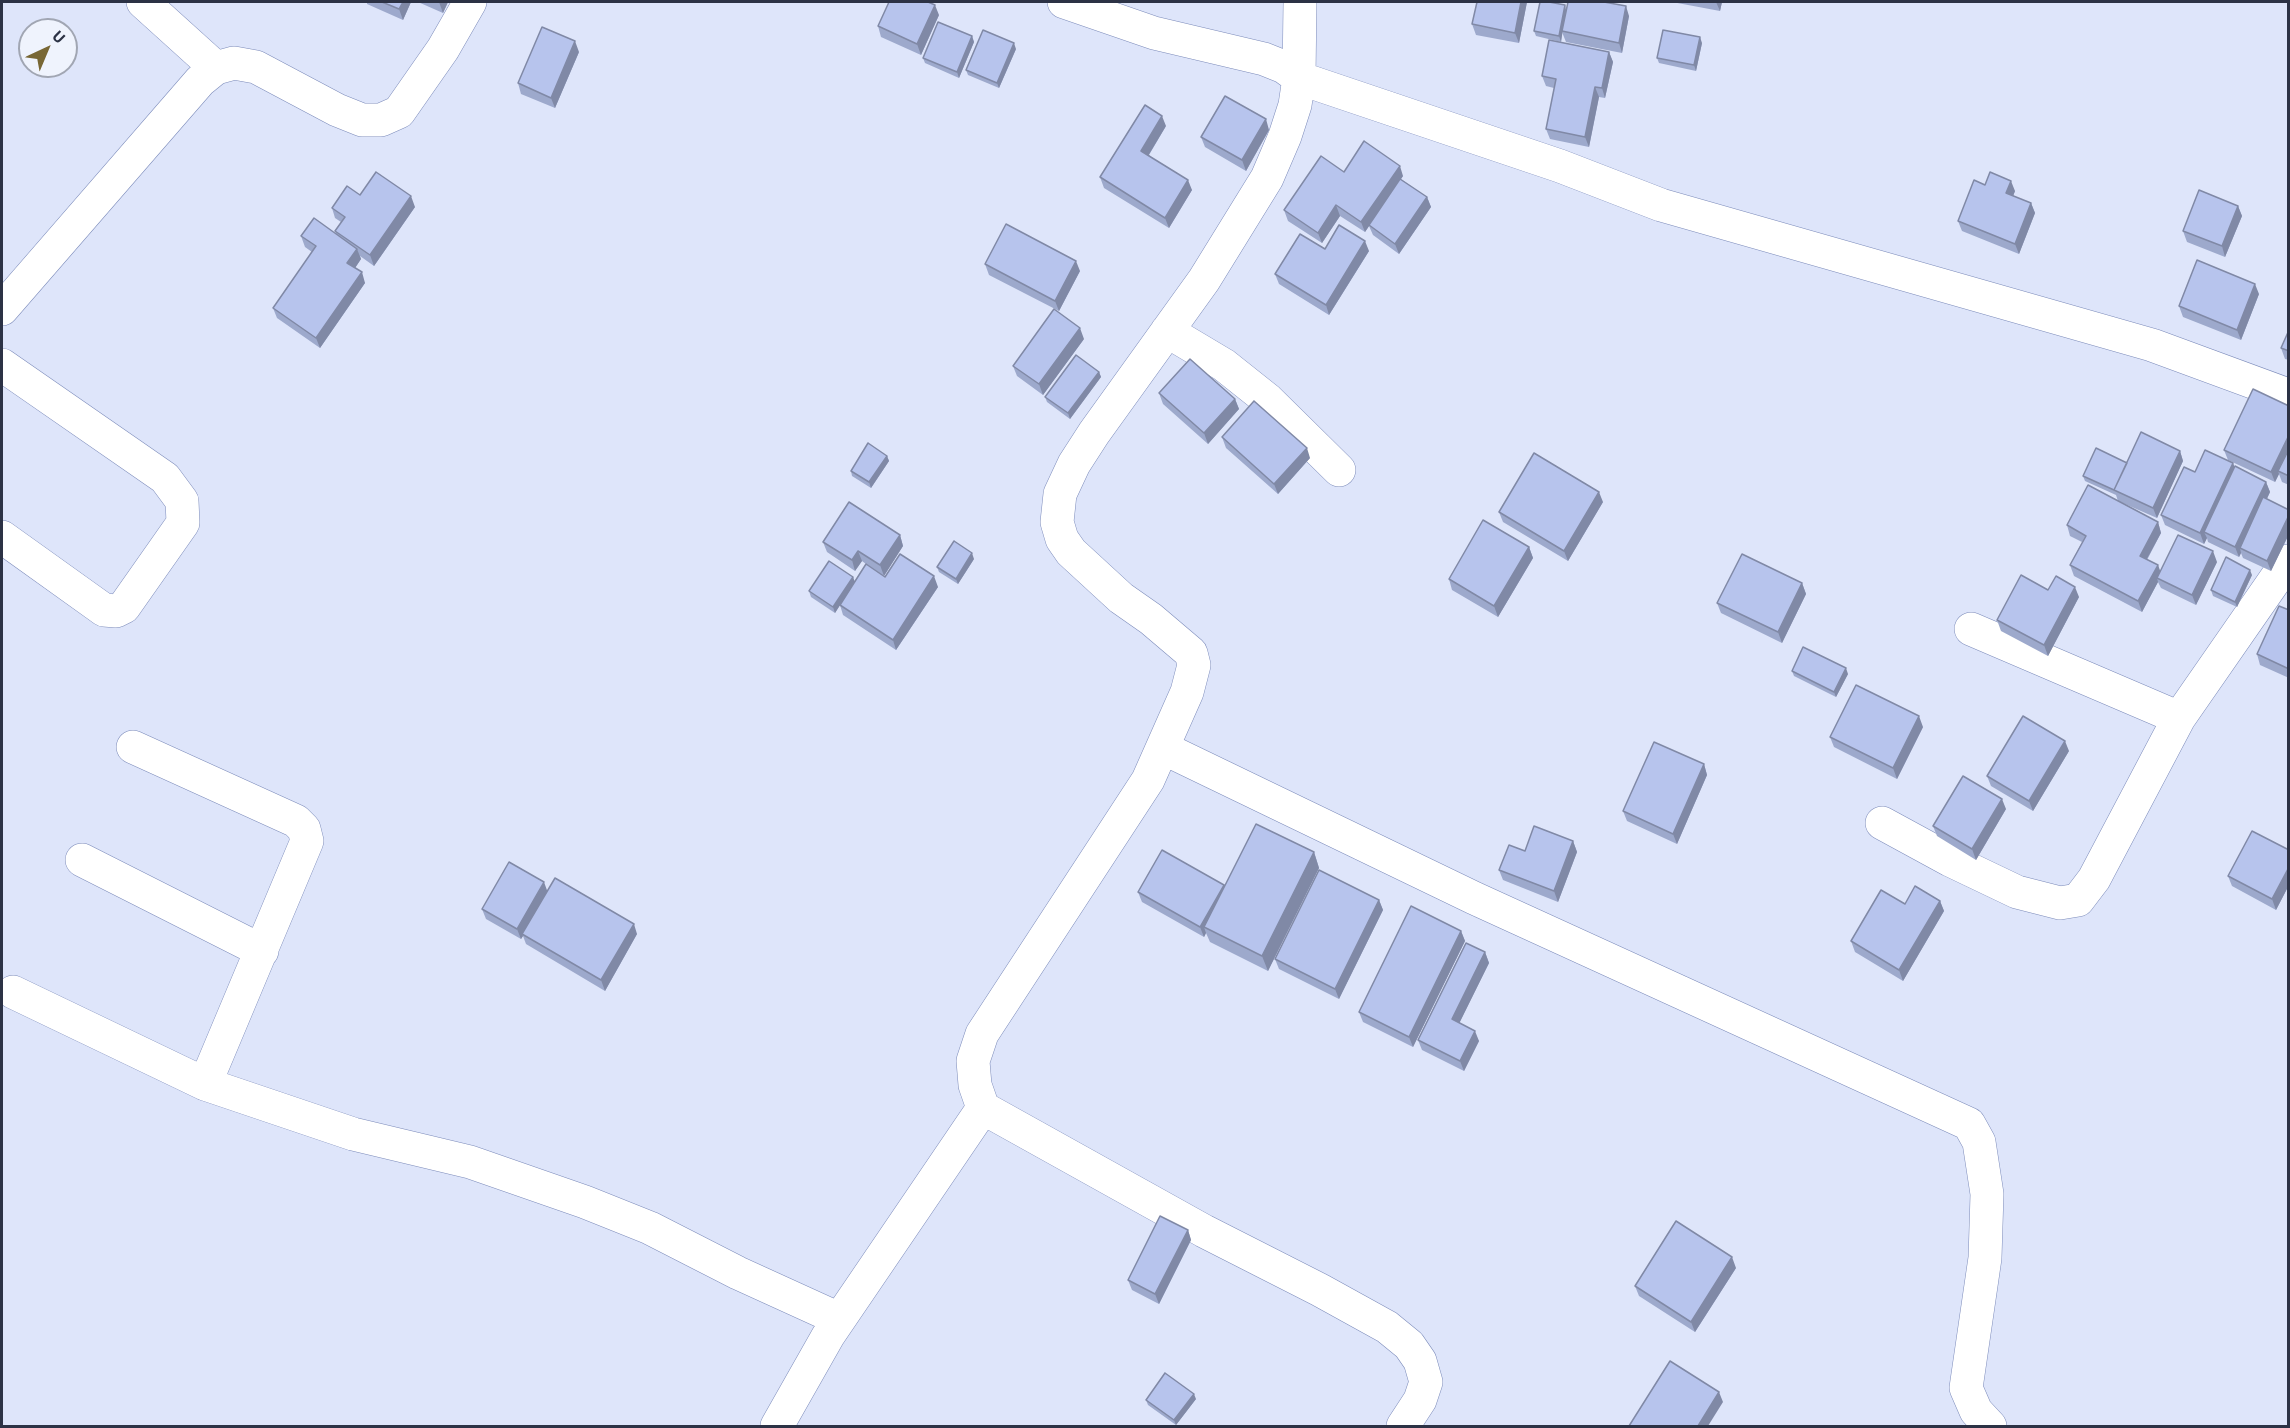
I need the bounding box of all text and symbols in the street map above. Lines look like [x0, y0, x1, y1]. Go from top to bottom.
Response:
north arrow [18, 18, 78, 78]
text: U [47, 24, 71, 49]

